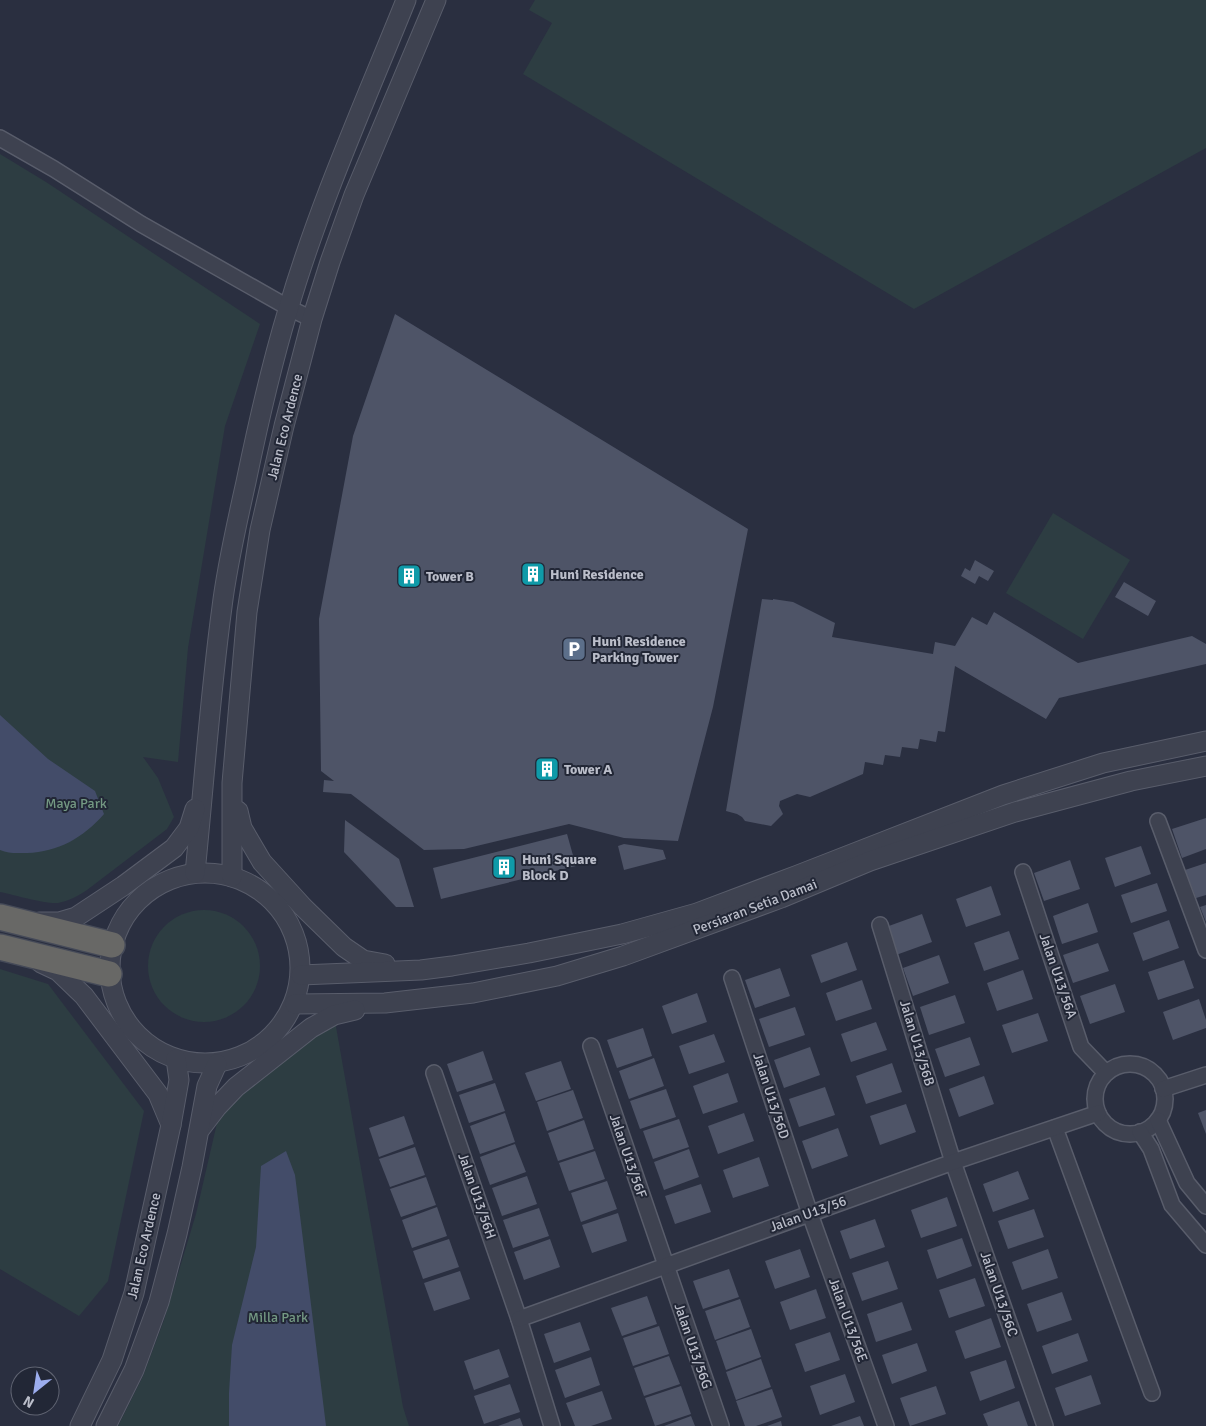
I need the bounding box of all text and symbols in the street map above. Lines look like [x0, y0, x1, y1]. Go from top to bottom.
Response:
street label: Jalan Eco Ardence [264, 372, 306, 482]
building icon: Huni Residence [520, 561, 546, 587]
building icon: Tower B [396, 563, 422, 589]
place label: Huni Residence [550, 566, 644, 583]
place label: Tower B [426, 568, 474, 585]
place label: Huni Residence Parking Tower [592, 633, 686, 666]
parking icon: Huni Residence Parking Tower [561, 636, 587, 662]
building icon: Tower A [534, 756, 560, 782]
place label: Tower A [564, 761, 612, 778]
park label: Maya Park [45, 795, 107, 812]
place label: Huni Square Block D [522, 851, 597, 884]
building icon: Huni Square Block D [491, 854, 517, 880]
street label: Persiaran Setia Damai [691, 875, 819, 939]
street label: Jalan U13/56A [1035, 931, 1081, 1021]
street label: Jalan U13/56B [896, 998, 938, 1088]
street label: Jalan U13/56D [749, 1051, 793, 1141]
street label: Jalan U13/56F [606, 1112, 650, 1200]
street label: Jalan U13/56H [454, 1151, 500, 1241]
street label: Jalan Eco Ardence [123, 1191, 165, 1301]
street label: Jalan U13/56 [767, 1192, 849, 1236]
street label: Jalan U13/56C [976, 1249, 1022, 1339]
street label: Jalan U13/56E [825, 1276, 871, 1365]
street label: Jalan U13/56G [670, 1301, 716, 1391]
park label: Milla Park [248, 1309, 308, 1326]
north arrow [10, 1366, 60, 1416]
text: N [20, 1392, 37, 1412]

